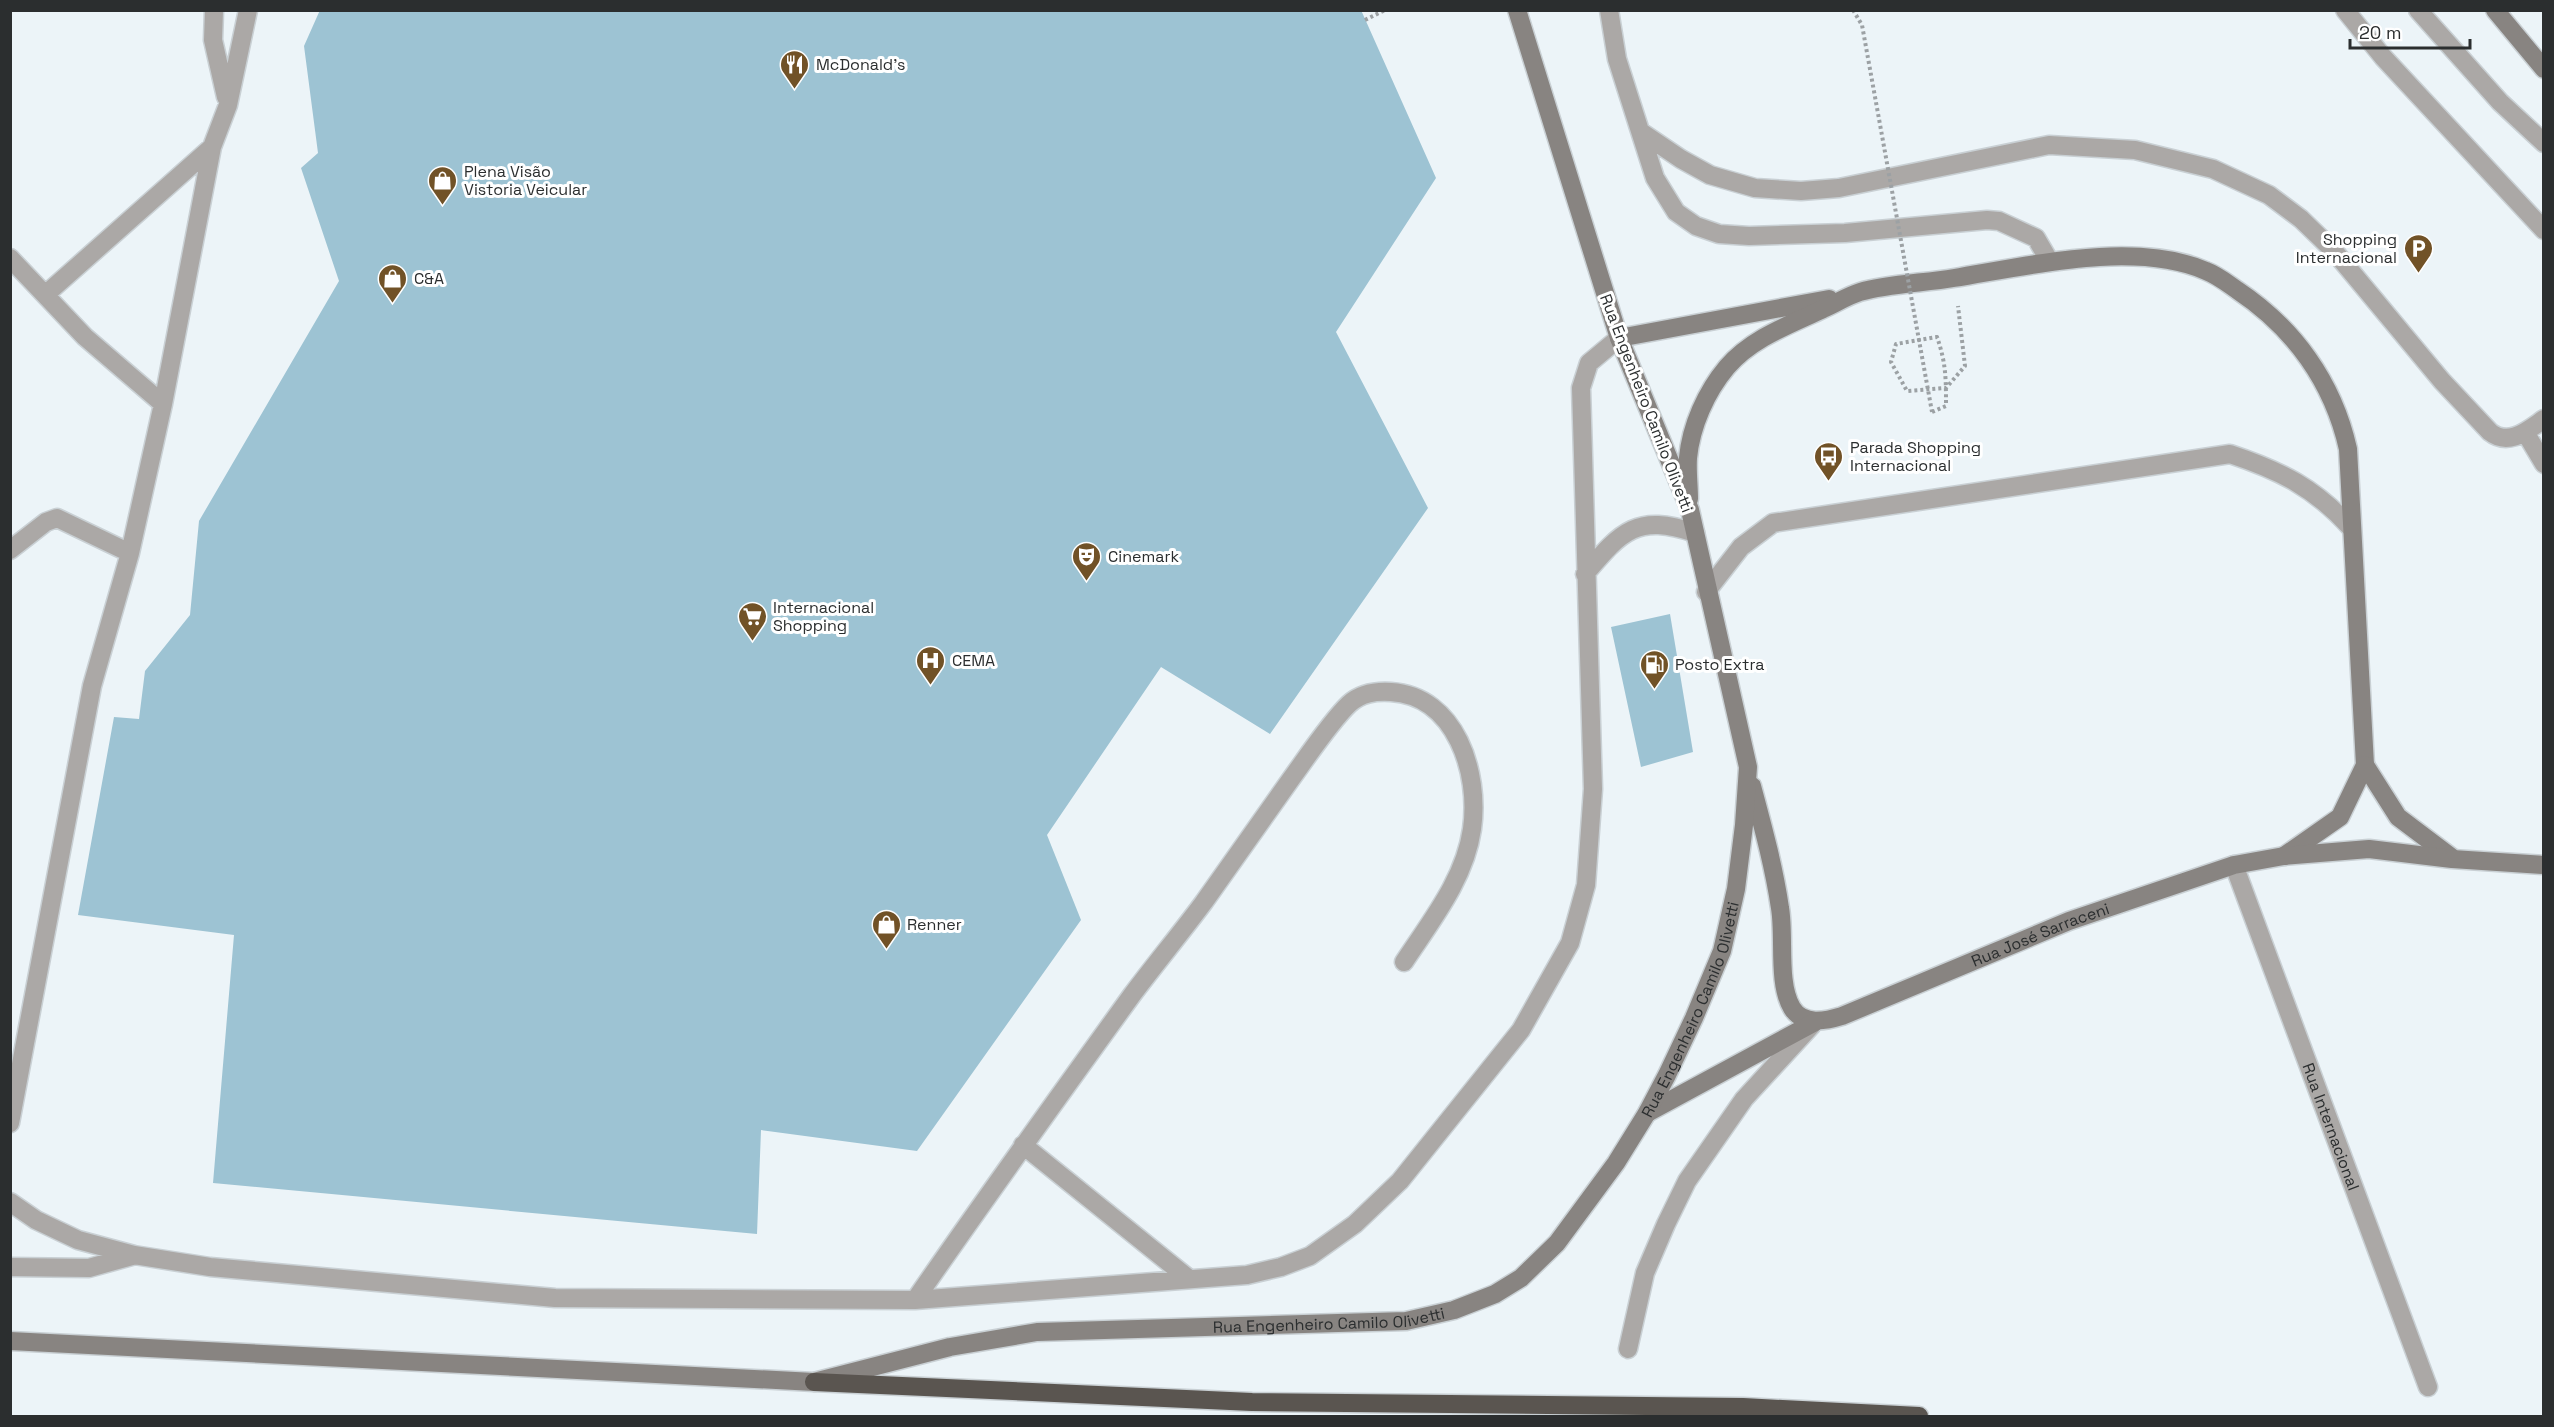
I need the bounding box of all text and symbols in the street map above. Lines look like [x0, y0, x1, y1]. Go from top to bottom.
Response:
scale bar [2350, 12, 2470, 50]
text: 20 m [2359, 21, 2402, 44]
restaurant icon: McDonald's [779, 48, 811, 90]
place label: McDonald's [816, 54, 906, 75]
place label: Plena Visão Vistoria Veicular [464, 161, 587, 200]
shop icon: Plena Visão Vistoria Veicular [427, 164, 459, 206]
place label: Shopping Internacional [2296, 229, 2397, 268]
parking icon: Shopping Internacional [2402, 232, 2434, 274]
shop icon: C&A [377, 262, 409, 304]
place label: C&A [414, 268, 444, 289]
street label: Rua Engenheiro Camilo Olivetti [1595, 291, 1698, 515]
place label: Parada Shopping Internacional [1850, 437, 1981, 476]
bus stop icon: Parada Shopping Internacional [1813, 440, 1845, 482]
theatre icon: Cinemark [1071, 540, 1103, 582]
place label: Cinemark [1108, 546, 1179, 567]
place label: Internacional Shopping [773, 597, 874, 636]
supermarket icon: Internacional Shopping [736, 600, 768, 642]
hospital icon: CEMA [915, 644, 947, 686]
fuel station icon: Posto Extra [1638, 648, 1670, 690]
place label: CEMA [952, 650, 995, 671]
place label: Posto Extra [1675, 654, 1764, 675]
street label: Rua José Sarraceni [1968, 898, 2112, 972]
street label: Rua Engenheiro Camilo Olivetti [1637, 900, 1744, 1121]
shop icon: Renner [870, 908, 902, 950]
place label: Renner [907, 914, 962, 935]
street label: Rua Internacional [2297, 1060, 2364, 1193]
street label: Rua Engenheiro Camilo Olivetti [1213, 1302, 1447, 1338]

